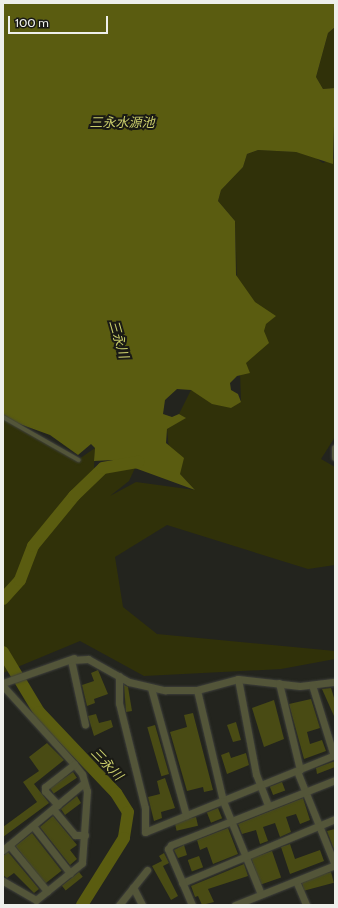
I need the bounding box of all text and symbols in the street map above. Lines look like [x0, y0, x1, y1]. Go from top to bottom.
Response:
scale bar [10, 8, 110, 34]
text: 100 m [15, 15, 49, 30]
water label: 三永水源池 [90, 114, 154, 130]
water label: 三永川 [106, 318, 132, 360]
water label: 三永川 [88, 745, 126, 783]

